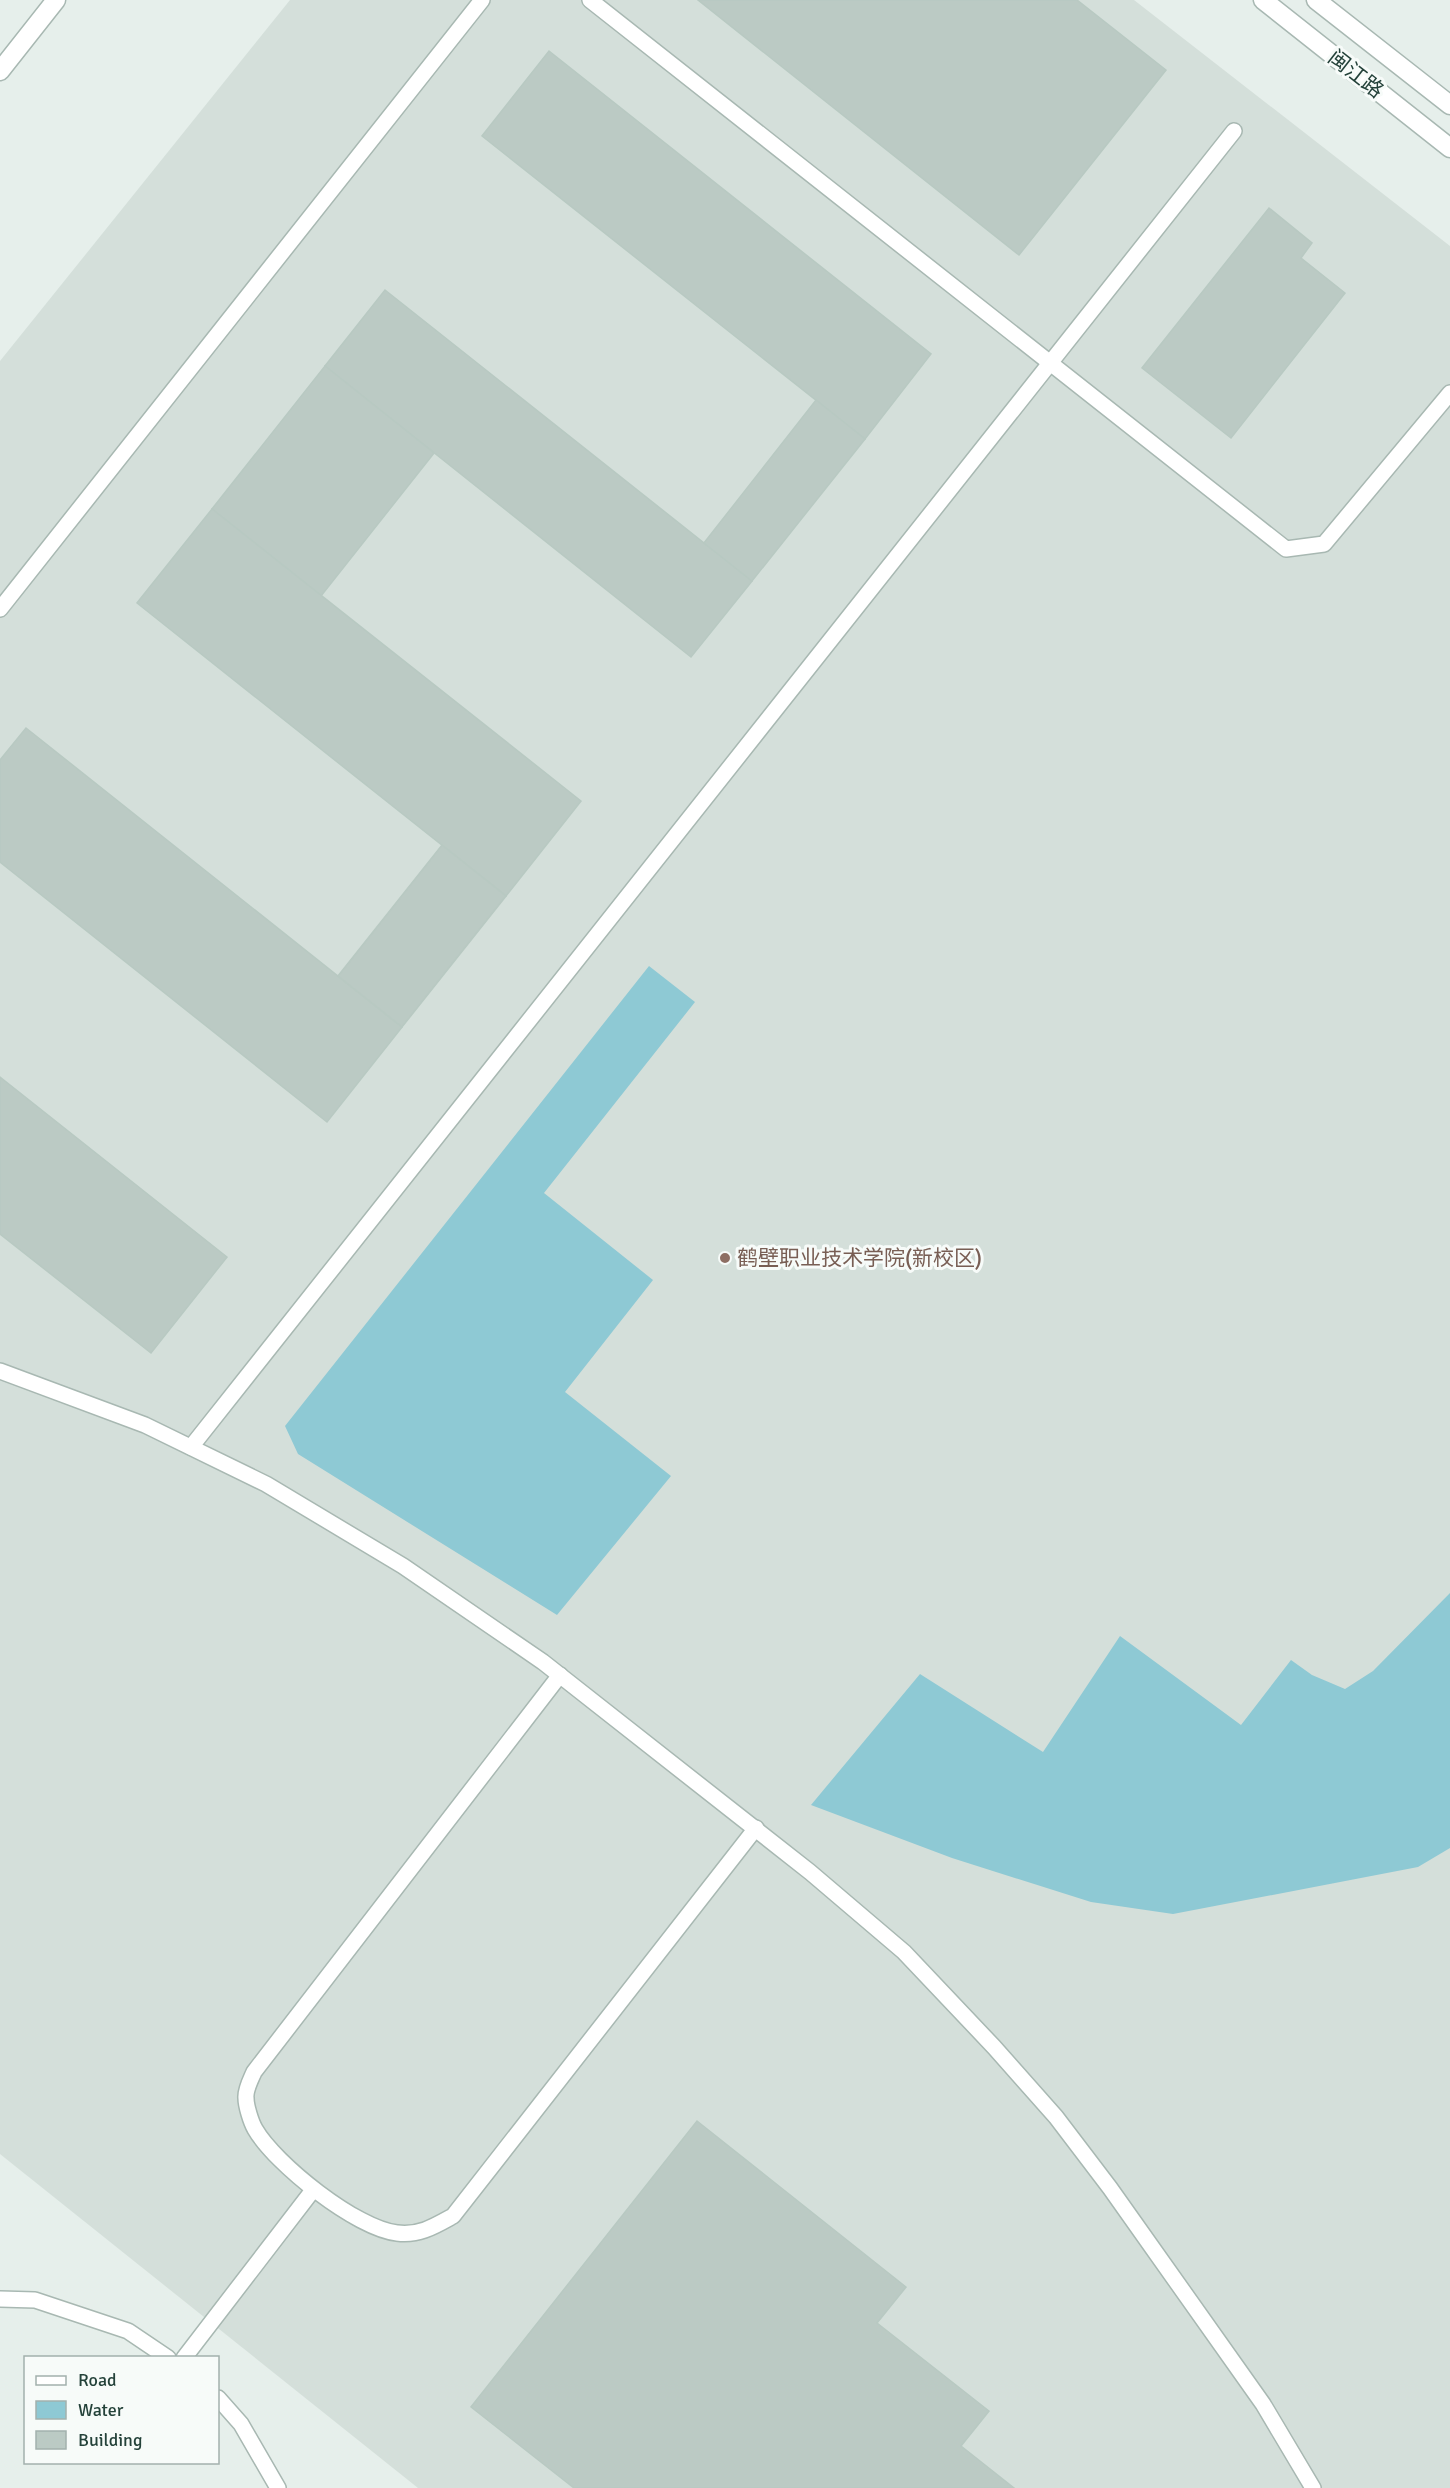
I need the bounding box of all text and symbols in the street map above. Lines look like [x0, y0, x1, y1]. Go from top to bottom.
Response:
street label: 闽江路 [1323, 44, 1389, 104]
place label: 鹤壁职业技术学院(新校区) [737, 1245, 982, 1271]
marker: 鹤壁职业技术学院(新校区) [718, 1251, 732, 1265]
legend [24, 2356, 219, 2464]
text: Road [78, 2369, 117, 2391]
text: Water [78, 2399, 124, 2421]
text: Building [78, 2429, 142, 2451]

